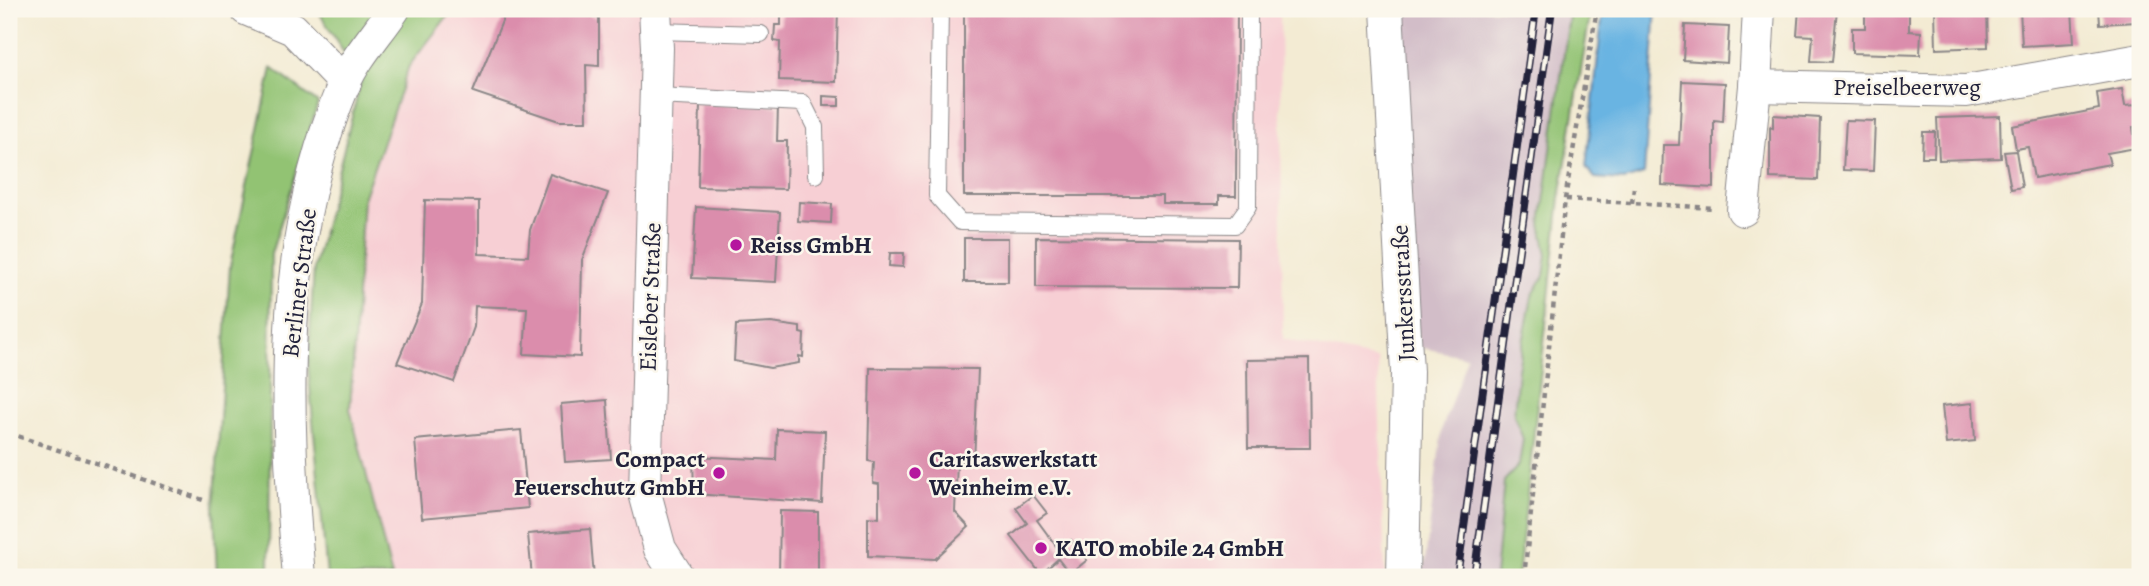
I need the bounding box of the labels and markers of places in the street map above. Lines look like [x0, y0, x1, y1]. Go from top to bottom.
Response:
place label: Reiss GmbH [750, 229, 872, 261]
marker: Reiss GmbH [728, 237, 744, 253]
place label: Compact Feuerschutz GmbH [514, 443, 705, 503]
place label: Caritaswerkstatt Weinheim e.V. [928, 443, 1097, 503]
marker: Compact Feuerschutz GmbH [711, 465, 727, 481]
marker: Caritaswerkstatt Weinheim e.V. [907, 465, 923, 481]
place label: KATO mobile 24 GmbH [1055, 532, 1284, 564]
marker: KATO mobile 24 GmbH [1033, 540, 1049, 556]

